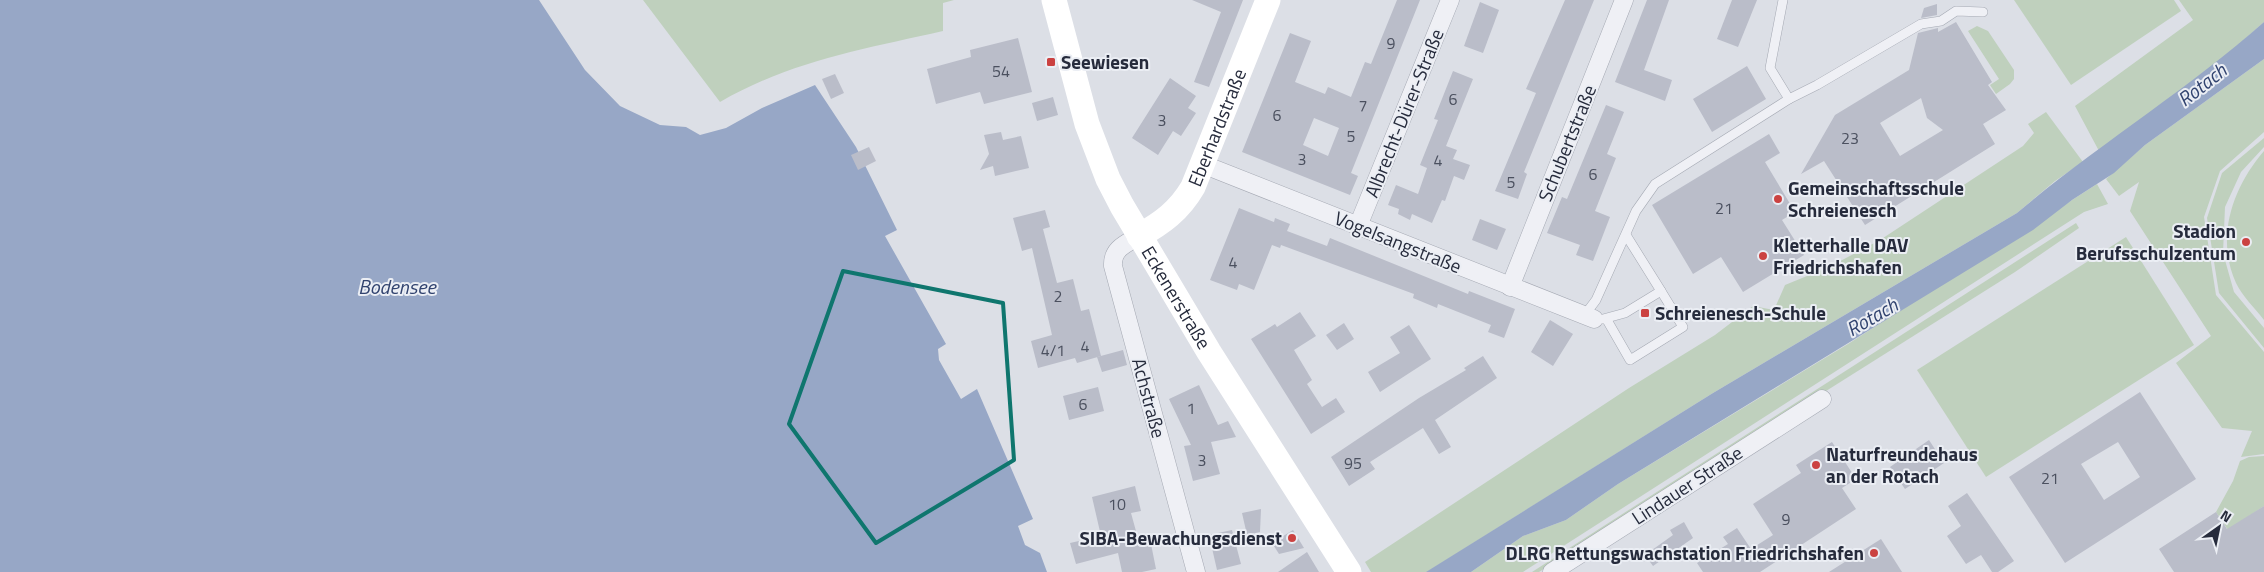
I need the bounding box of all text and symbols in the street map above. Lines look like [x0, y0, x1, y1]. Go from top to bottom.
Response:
street label: Albrecht-Dürer-Straße [1356, 24, 1451, 202]
house number: 9 [1387, 31, 1396, 55]
place label: Seewiesen [1061, 47, 1149, 76]
water label: Rotach [2170, 55, 2234, 114]
marker: Seewiesen [1045, 56, 1057, 68]
house number: 54 [992, 59, 1010, 83]
street label: Eberhardstraße [1180, 64, 1253, 191]
street label: Schubertstraße [1530, 80, 1603, 206]
house number: 6 [1449, 87, 1458, 111]
house number: 7 [1359, 93, 1367, 117]
house number: 6 [1273, 103, 1282, 127]
house number: 3 [1158, 108, 1166, 132]
house number: 5 [1347, 124, 1356, 148]
house number: 23 [1841, 126, 1859, 150]
house number: 3 [1298, 147, 1306, 171]
house number: 4 [1434, 148, 1443, 172]
house number: 6 [1589, 162, 1598, 186]
house number: 5 [1507, 170, 1516, 194]
place label: Gemeinschaftsschule Schreienesch [1788, 173, 1964, 224]
marker: Gemeinschaftsschule Schreienesch [1772, 193, 1784, 205]
house number: 21 [1715, 196, 1733, 220]
street label: Vogelsangstraße [1330, 203, 1466, 280]
place label: Stadion Berufsschulzentum [2076, 216, 2236, 267]
place label: Kletterhalle DAV Friedrichshafen [1773, 230, 1909, 281]
marker: Stadion Berufsschulzentum [2240, 236, 2252, 248]
street label: Eckenerstraße [1135, 240, 1219, 354]
house number: 4 [1229, 250, 1238, 274]
marker: Kletterhalle DAV Friedrichshafen [1757, 250, 1769, 262]
water label: Bodensee [358, 271, 438, 302]
house number: 2 [1054, 284, 1062, 308]
water label: Rotach [1840, 289, 1904, 344]
place label: Schreienesch-Schule [1655, 298, 1826, 327]
marker: Schreienesch-Schule [1639, 307, 1651, 319]
house number: 4 [1081, 334, 1090, 358]
house number: 4/1 [1041, 338, 1065, 362]
street label: Achstraße [1125, 355, 1174, 441]
house number: 6 [1079, 392, 1088, 416]
house number: 1 [1187, 396, 1195, 420]
street label: Lindauer Straße [1626, 438, 1748, 531]
place label: Naturfreundehaus an der Rotach [1826, 439, 1978, 490]
house number: 3 [1198, 448, 1206, 472]
house number: 95 [1344, 451, 1362, 475]
marker: Naturfreundehaus an der Rotach [1810, 459, 1822, 471]
house number: 21 [2041, 466, 2059, 490]
house number: 10 [1108, 492, 1126, 516]
north arrow [2194, 502, 2244, 552]
text: N [2217, 504, 2236, 527]
house number: 9 [1782, 507, 1791, 531]
place label: SIBA-Bewachungsdienst [1079, 523, 1282, 552]
marker: SIBA-Bewachungsdienst [1286, 532, 1298, 544]
place label: DLRG Rettungswachstation Friedrichshafen [1506, 538, 1864, 567]
marker: DLRG Rettungswachstation Friedrichshafen [1868, 547, 1880, 559]

